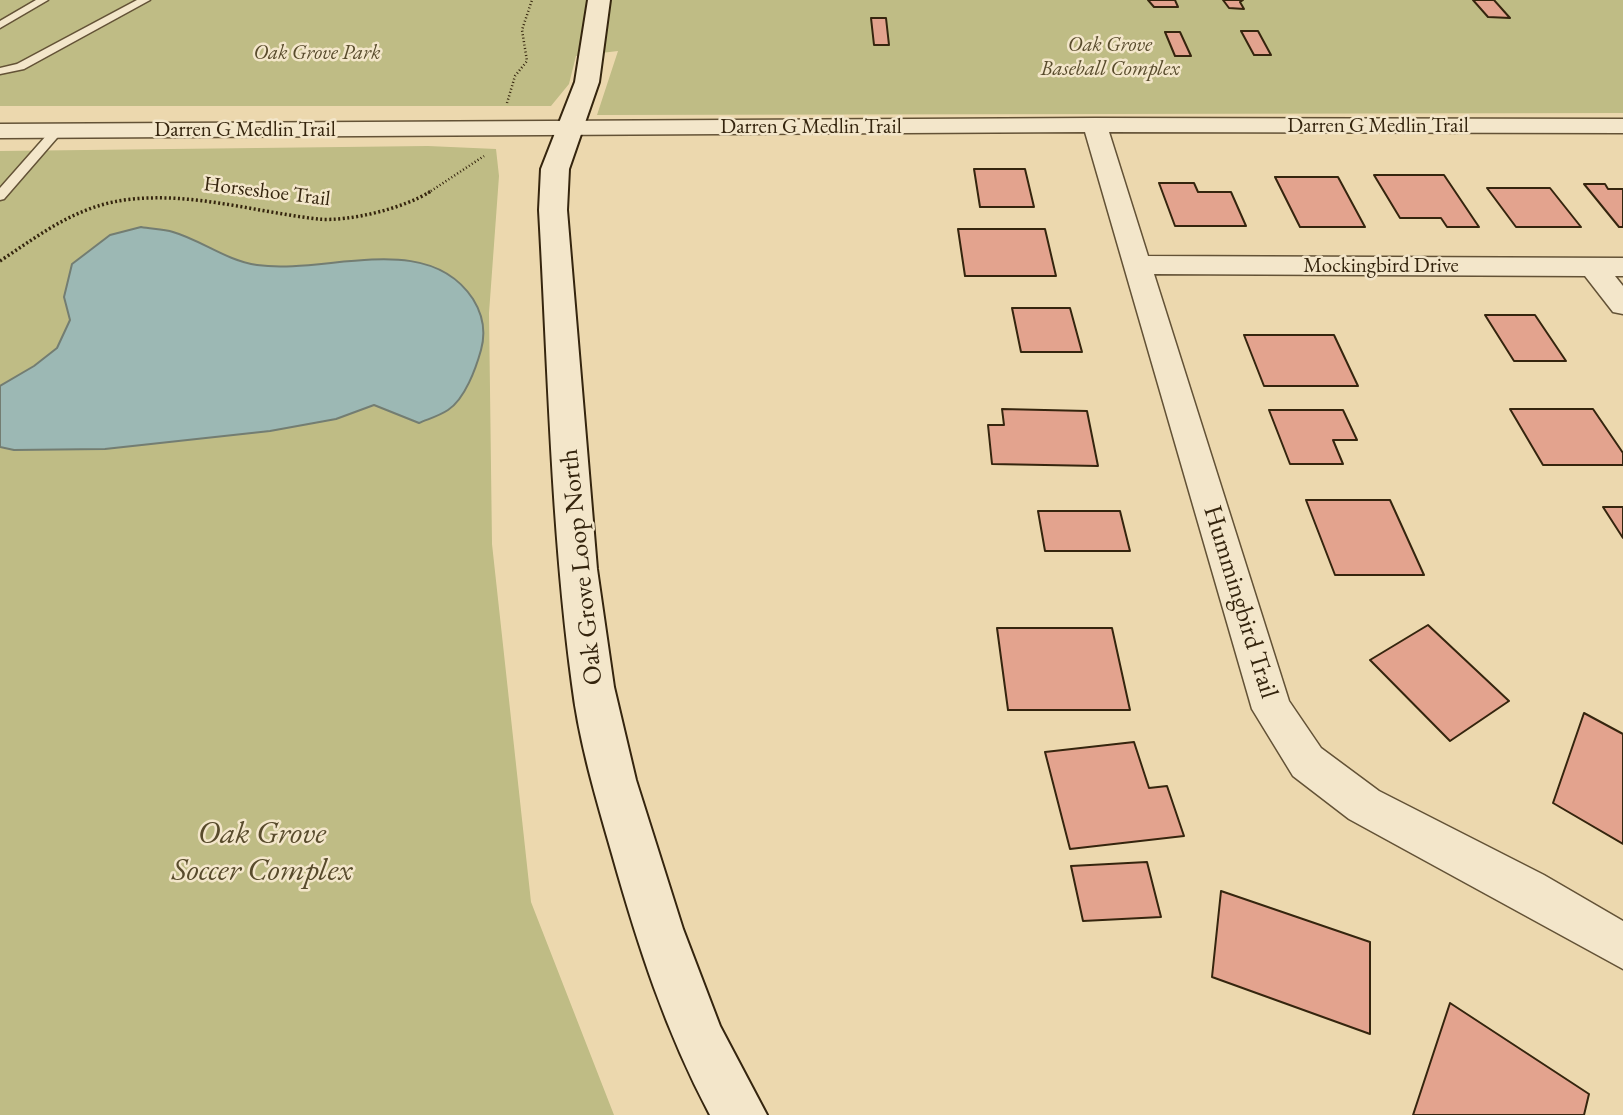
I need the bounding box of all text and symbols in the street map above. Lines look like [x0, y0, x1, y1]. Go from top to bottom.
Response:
park label: Oak Grove Baseball Complex [1041, 32, 1179, 82]
park label: Oak Grove Park [254, 40, 380, 66]
street label: Darren G Medlin Trail [1287, 113, 1469, 139]
street label: Darren G Medlin Trail [720, 114, 902, 140]
street label: Darren G Medlin Trail [154, 117, 336, 143]
street label: Horseshoe Trail [202, 172, 332, 212]
street label: Mockingbird Drive [1303, 253, 1459, 279]
street label: Oak Grove Loop North [554, 447, 610, 687]
street label: Hummingbird Trail [1196, 502, 1284, 702]
park label: Oak Grove Soccer Complex [172, 815, 352, 890]

